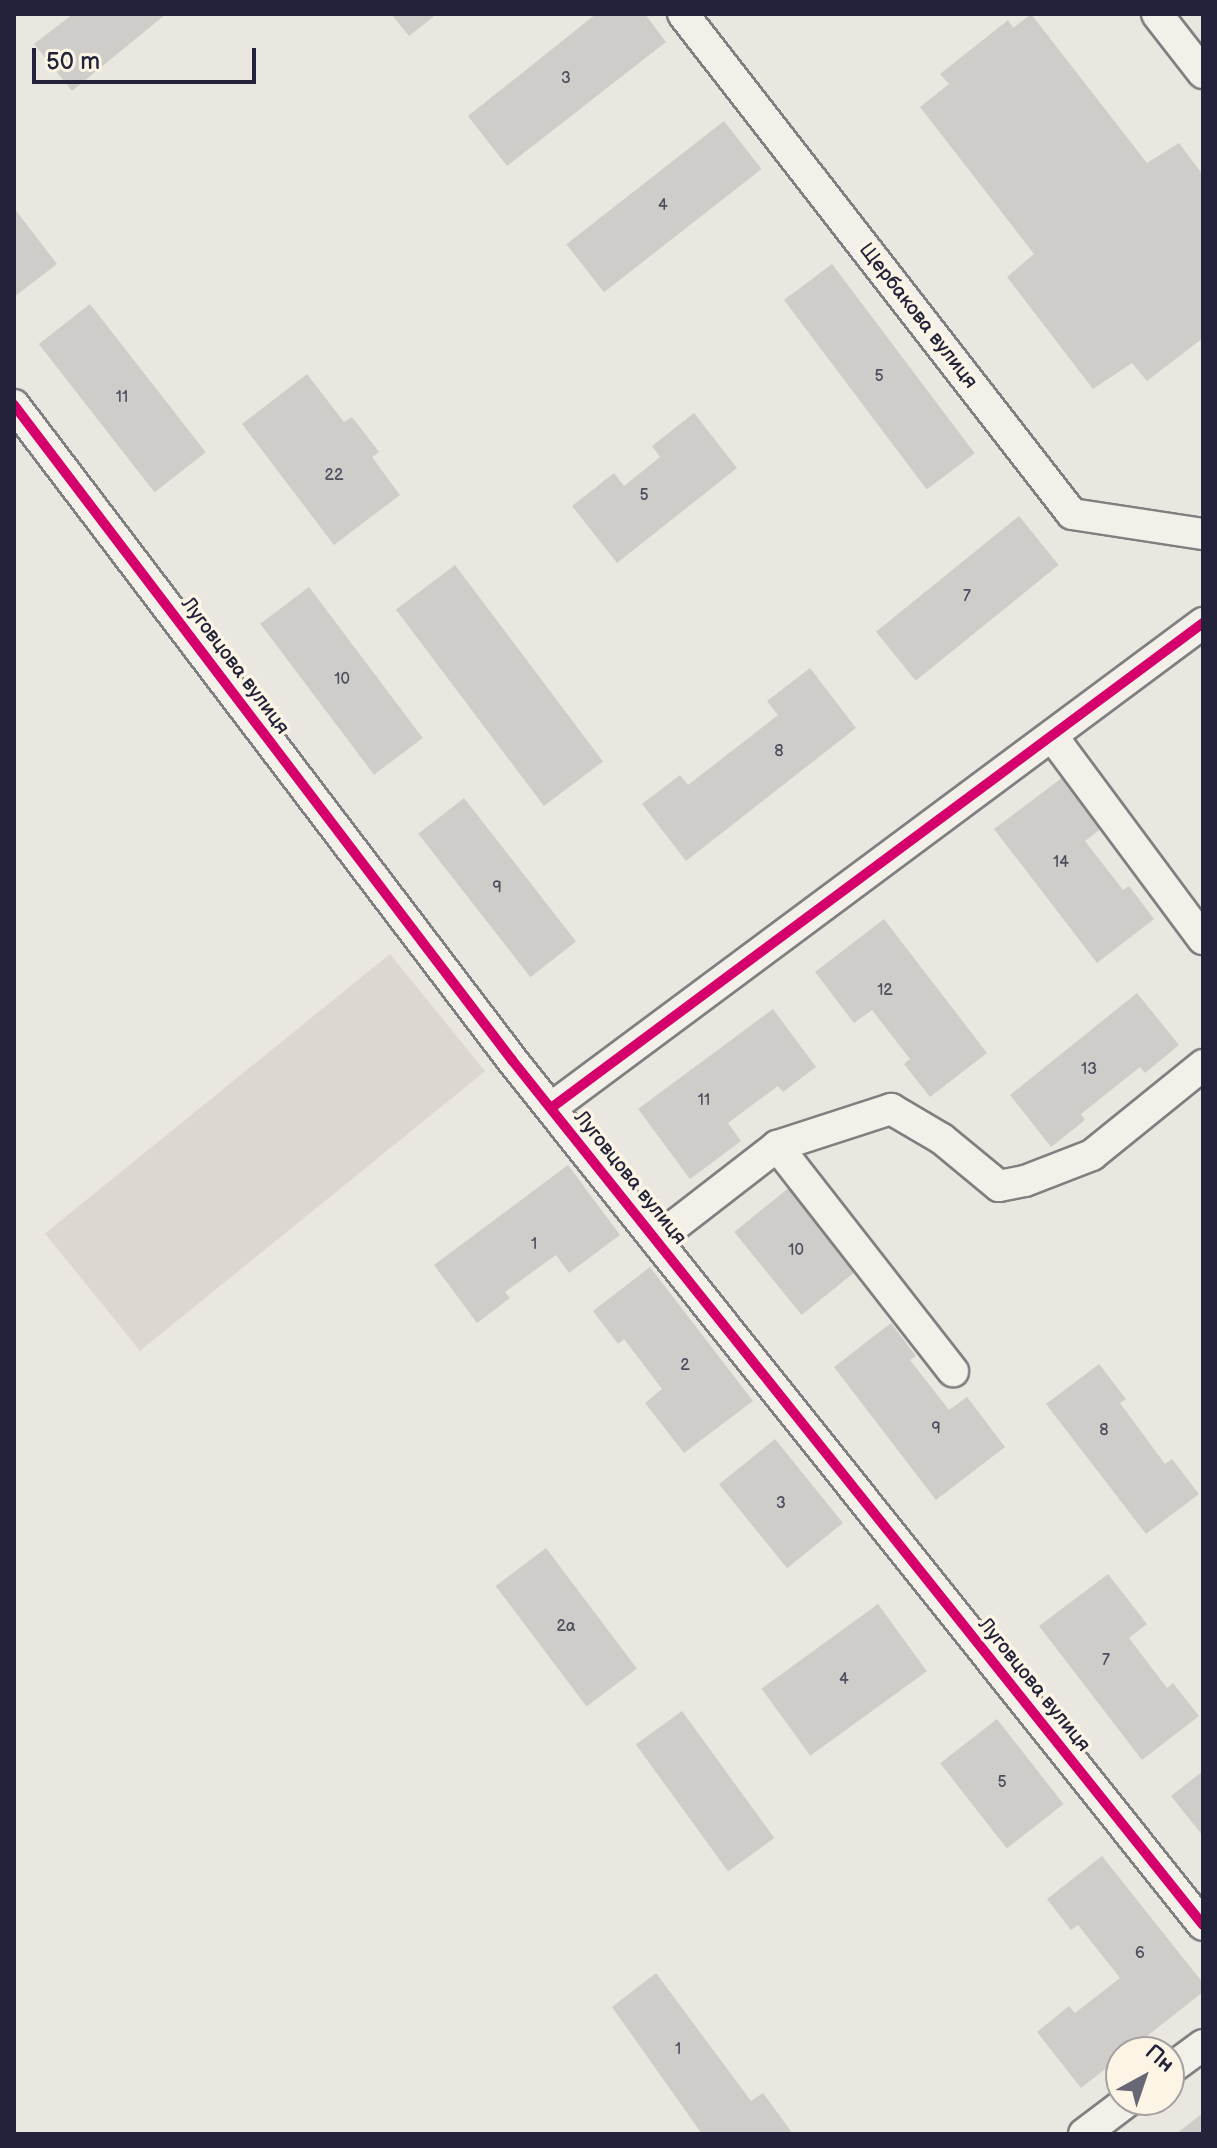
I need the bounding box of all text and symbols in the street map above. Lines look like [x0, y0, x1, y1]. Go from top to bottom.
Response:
scale bar [36, 32, 260, 82]
text: 50 m [46, 47, 100, 76]
house number: 3 [561, 69, 571, 89]
house number: 4 [658, 196, 668, 216]
street label: Щербакова вулиця [854, 238, 982, 394]
house number: 5 [874, 367, 884, 387]
house number: 11 [116, 388, 128, 408]
house number: 22 [325, 466, 343, 486]
house number: 5 [639, 486, 649, 506]
house number: 7 [963, 587, 971, 607]
street label: Луговцова вулиця [176, 593, 294, 739]
house number: 10 [334, 670, 350, 690]
house number: 8 [774, 742, 784, 762]
house number: 14 [1053, 853, 1069, 873]
house number: 9 [492, 878, 502, 898]
house number: 12 [877, 981, 893, 1001]
house number: 13 [1081, 1060, 1097, 1080]
house number: 11 [698, 1091, 710, 1111]
street label: Луговцова вулиця [569, 1106, 691, 1250]
house number: 1 [531, 1235, 537, 1255]
house number: 10 [788, 1241, 804, 1261]
house number: 2 [680, 1356, 690, 1376]
house number: 9 [931, 1419, 941, 1439]
house number: 8 [1099, 1421, 1109, 1441]
house number: 3 [776, 1494, 786, 1514]
street label: Луговцова вулиця [973, 1613, 1095, 1757]
house number: 2а [557, 1617, 575, 1637]
house number: 7 [1102, 1651, 1110, 1671]
house number: 4 [839, 1670, 849, 1690]
house number: 5 [997, 1773, 1007, 1793]
house number: 6 [1135, 1944, 1145, 1964]
north arrow [1105, 2036, 1185, 2116]
text: Пн [1140, 2039, 1179, 2079]
house number: 1 [675, 2040, 681, 2060]

